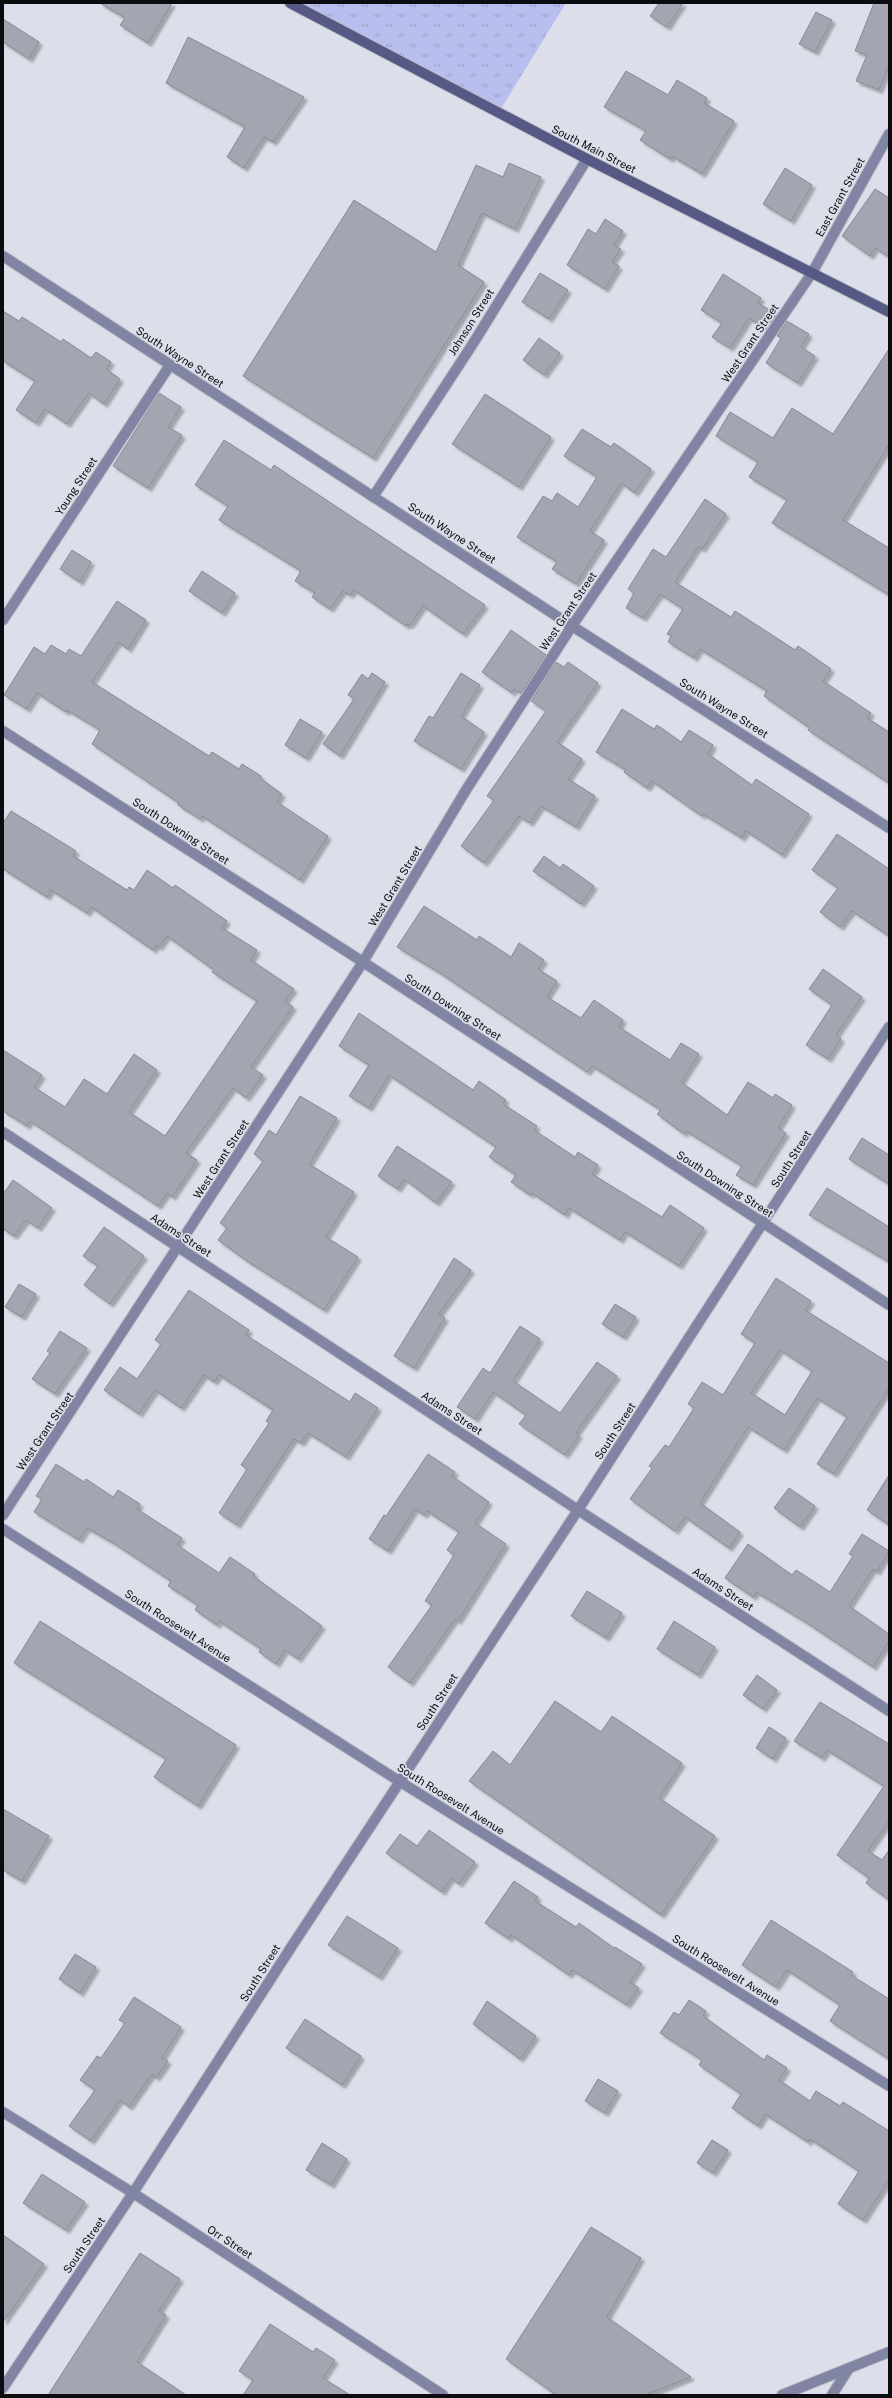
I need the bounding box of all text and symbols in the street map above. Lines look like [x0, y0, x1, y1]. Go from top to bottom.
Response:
street label: South Main Street [550, 123, 638, 175]
street label: East Grant Street [813, 155, 867, 239]
street label: Johnson Street [446, 287, 496, 357]
street label: West Grant Street [719, 301, 781, 385]
street label: South Wayne Street [134, 324, 226, 390]
street label: Young Street [53, 455, 99, 517]
street label: South Wayne Street [406, 500, 498, 566]
street label: West Grant Street [537, 569, 599, 653]
street label: South Wayne Street [678, 676, 770, 740]
street label: South Downing Street [130, 795, 232, 867]
street label: West Grant Street [366, 843, 424, 929]
street label: South Downing Street [402, 971, 504, 1043]
street label: West Grant Street [191, 1117, 251, 1201]
street label: South Street [769, 1128, 813, 1190]
street label: South Downing Street [674, 1148, 776, 1220]
street label: Adams Street [148, 1211, 214, 1259]
street label: West Grant Street [14, 1389, 76, 1473]
street label: Adams Street [419, 1389, 485, 1437]
street label: South Street [592, 1400, 638, 1462]
street label: Adams Street [690, 1565, 756, 1613]
street label: South Roosevelt Avenue [123, 1587, 233, 1665]
street label: South Street [414, 1671, 460, 1733]
street label: South Roosevelt Avenue [395, 1761, 507, 1837]
street label: South Roosevelt Avenue [670, 1932, 782, 2008]
street label: South Street [238, 1942, 282, 2004]
street label: South Street [61, 2215, 107, 2275]
street label: Orr Street [205, 2223, 255, 2261]

